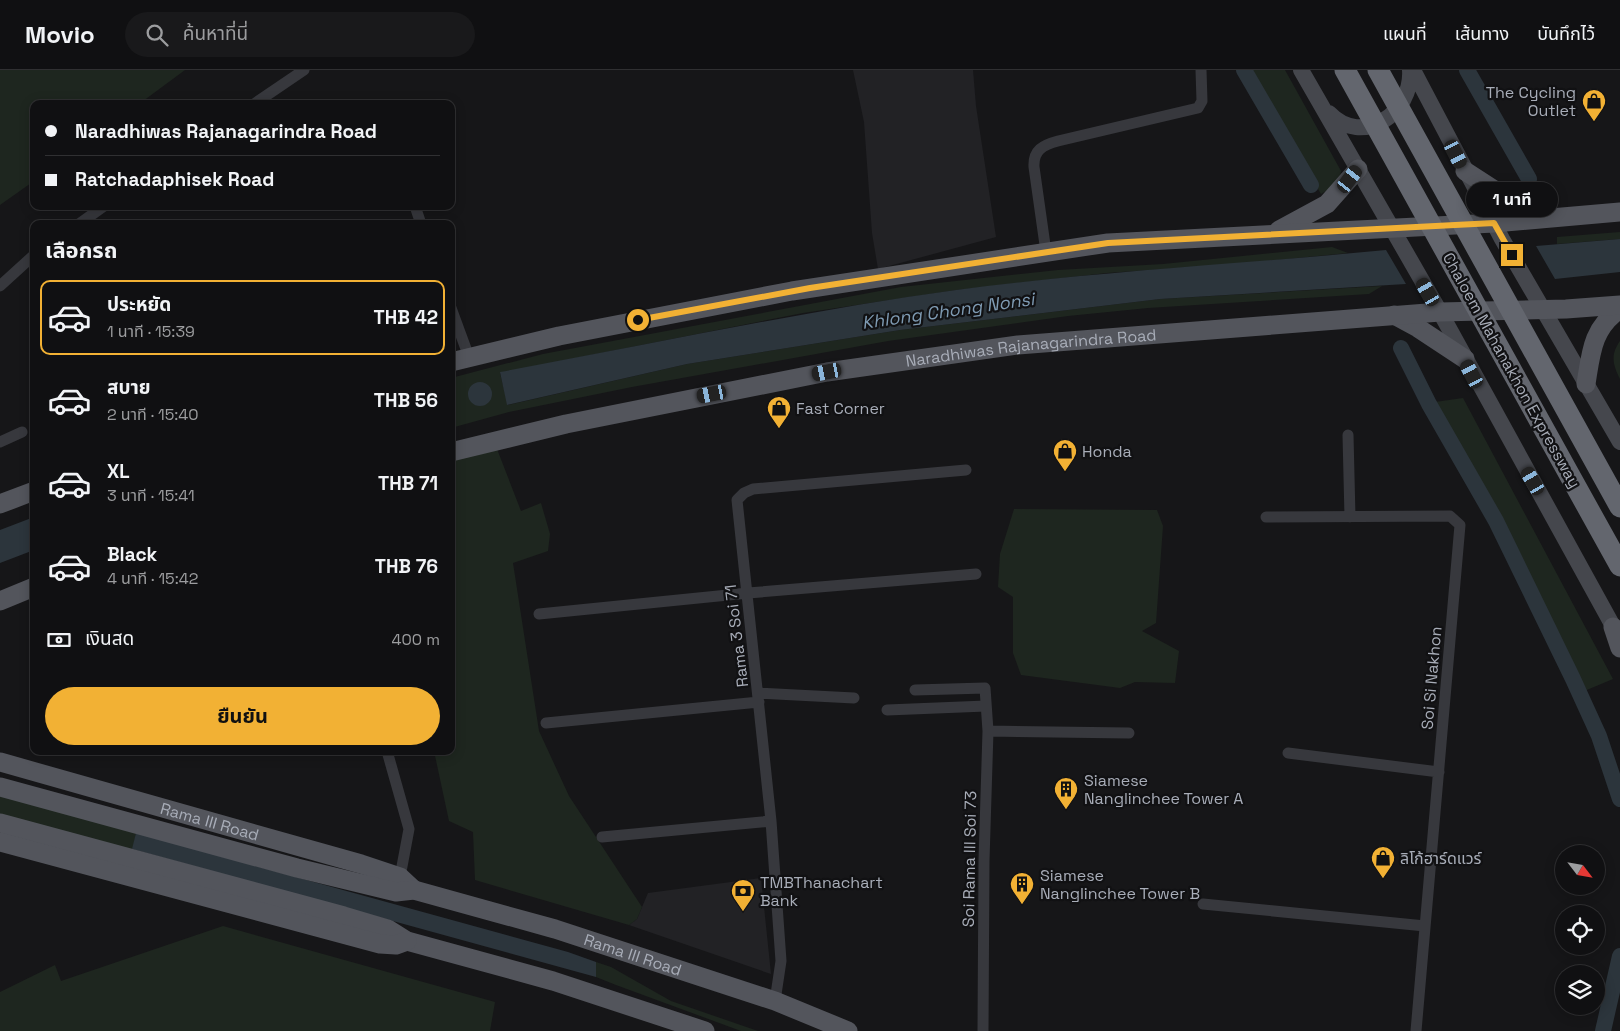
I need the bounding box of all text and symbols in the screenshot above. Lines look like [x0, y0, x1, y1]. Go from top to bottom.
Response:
search box [125, 12, 475, 57]
text: Movio [25, 19, 95, 50]
icon: search [143, 21, 171, 49]
text: ค้นหาที่นี่ [183, 21, 248, 46]
text: แผนที่ [1383, 22, 1427, 45]
text: เส้นทาง [1455, 22, 1509, 45]
text: บันทึกไว้ [1537, 22, 1595, 45]
place label: The Cycling Outlet [1486, 82, 1576, 121]
shop icon: The Cycling Outlet [1581, 88, 1607, 122]
text: Naradhiwas Rajanagarindra Road [75, 119, 377, 144]
car [1442, 137, 1469, 171]
car [1334, 163, 1365, 195]
text: Ratchadaphisek Road [75, 167, 274, 192]
callout: 1 นาที [1466, 182, 1558, 218]
text: 1 นาที [1493, 189, 1531, 210]
text: เลือกรถ [45, 236, 118, 264]
route end [1501, 244, 1523, 266]
street label: Chaloem Mahanakhon Expressway [1438, 249, 1585, 492]
car [1414, 275, 1441, 309]
water label: Khlong Chong Nonsi [860, 287, 1038, 334]
text: ประหยัด [107, 292, 171, 317]
icon: car [47, 295, 92, 340]
text: THB 42 [374, 305, 438, 330]
route start [627, 309, 649, 331]
text: 1 นาที · 15:39 [107, 321, 195, 342]
street label: Naradhiwas Rajanagarindra Road [904, 324, 1157, 372]
car [1458, 357, 1485, 391]
car [810, 362, 843, 382]
text: สบาย [107, 375, 151, 400]
icon: car [47, 378, 92, 423]
car [695, 384, 728, 404]
text: THB 56 [374, 388, 438, 413]
shop icon: Fast Corner [766, 395, 792, 429]
place label: Fast Corner [796, 398, 885, 419]
text: 2 นาที · 15:40 [107, 404, 199, 425]
shop icon: Honda [1052, 438, 1078, 472]
place label: Honda [1082, 441, 1132, 462]
text: XL [107, 459, 130, 484]
icon: car [47, 461, 92, 506]
car [1519, 464, 1546, 498]
text: THB 71 [378, 471, 438, 496]
text: 3 นาที · 15:41 [107, 485, 195, 506]
text: Black [107, 542, 157, 567]
icon: car [47, 544, 92, 589]
text: THB 76 [375, 554, 438, 579]
text: 4 นาที · 15:42 [107, 568, 198, 589]
street label: Rama 3 Soi 71 [720, 583, 753, 689]
icon: cash [45, 626, 73, 654]
text: เงินสด [85, 626, 134, 651]
street label: Soi Si Nakhon [1417, 626, 1446, 731]
text: 400 m [392, 629, 440, 650]
button: ยืนยัน [45, 687, 440, 745]
place label: Siamese Nanglinchee Tower A [1084, 770, 1243, 809]
building icon: Siamese Nanglinchee Tower A [1053, 776, 1079, 810]
street label: Soi Rama III Soi 73 [958, 791, 981, 927]
street label: Rama III Road [158, 798, 261, 846]
shop icon: ลิโก้ฮาร์ดแวร์ [1370, 845, 1396, 879]
north arrow [1555, 845, 1605, 895]
map controls [1555, 845, 1605, 1015]
place label: ลิโก้ฮาร์ดแวร์ [1400, 848, 1482, 869]
place label: Siamese Nanglinchee Tower B [1040, 865, 1200, 904]
building icon: Siamese Nanglinchee Tower B [1009, 871, 1035, 905]
place label: TMBThanachart Bank [760, 872, 883, 911]
bank icon: TMBThanachart Bank [730, 878, 756, 912]
button: locate [1555, 905, 1605, 955]
street label: Rama III Road [581, 929, 684, 981]
button: layers [1555, 965, 1605, 1015]

